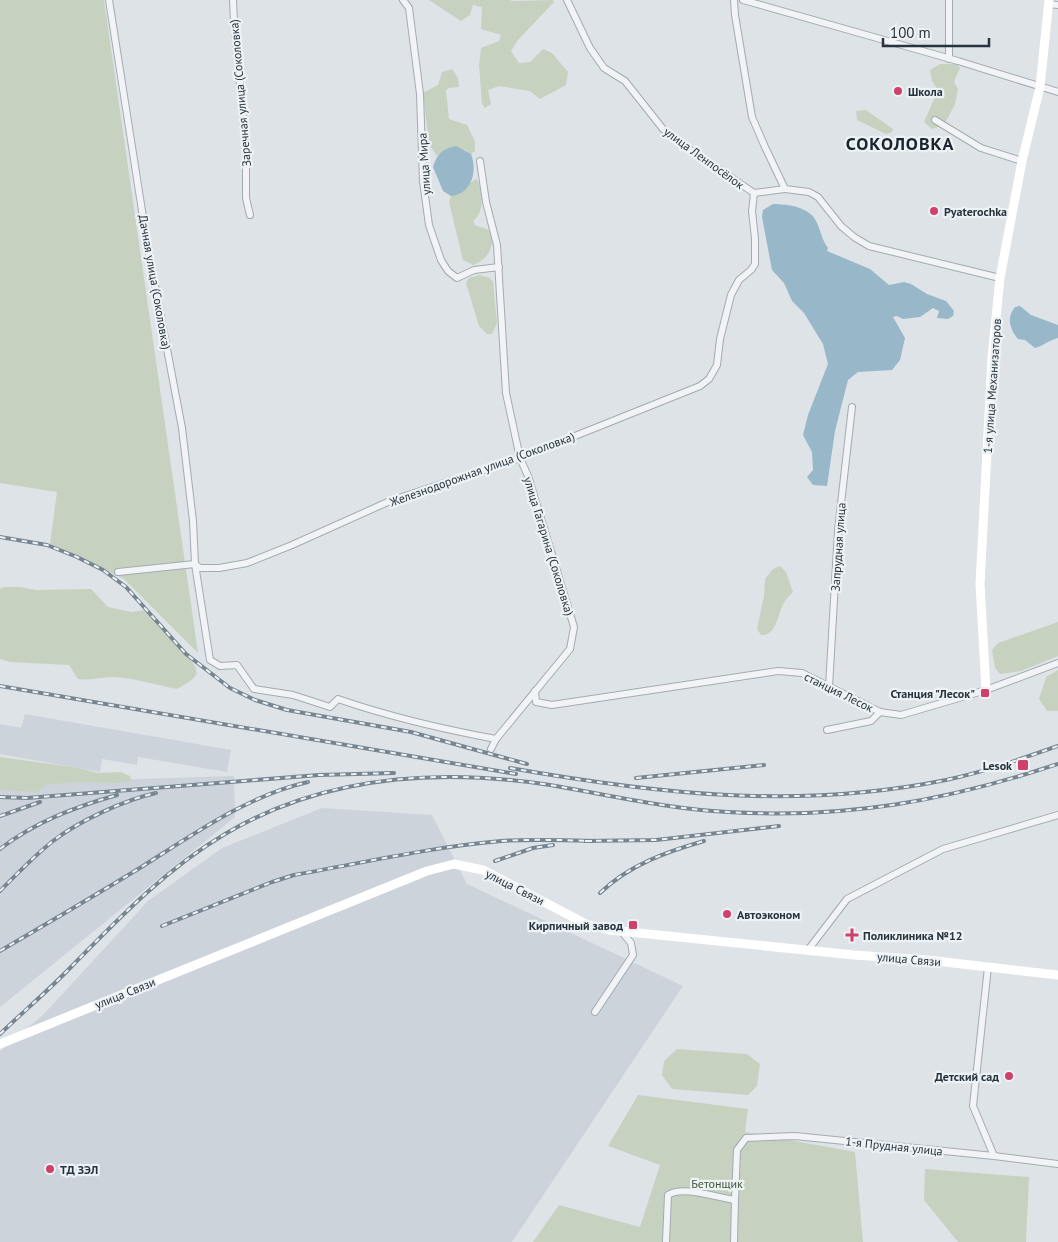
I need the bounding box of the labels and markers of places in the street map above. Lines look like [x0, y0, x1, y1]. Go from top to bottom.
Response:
place label: Школа [908, 84, 943, 99]
marker: Школа [892, 85, 904, 97]
place label: Pyaterochka [944, 204, 1007, 219]
marker: Pyaterochka [928, 205, 940, 217]
place label: Станция "Лесок" [890, 686, 975, 701]
marker: Станция "Лесок" [979, 687, 991, 699]
place label: Lesok [983, 758, 1012, 773]
marker: Lesok [1016, 758, 1030, 772]
place label: Автоэконом [737, 907, 800, 922]
marker: Автоэконом [721, 908, 733, 920]
place label: Кирпичный завод [529, 918, 623, 933]
marker: Кирпичный завод [627, 919, 639, 931]
marker: Поликлиника №12 [845, 928, 859, 942]
place label: Поликлиника №12 [863, 928, 963, 943]
place label: Детский сад [935, 1069, 999, 1084]
marker: Детский сад [1003, 1070, 1015, 1082]
place label: ТД ЗЭЛ [60, 1162, 98, 1177]
marker: ТД ЗЭЛ [44, 1163, 56, 1175]

